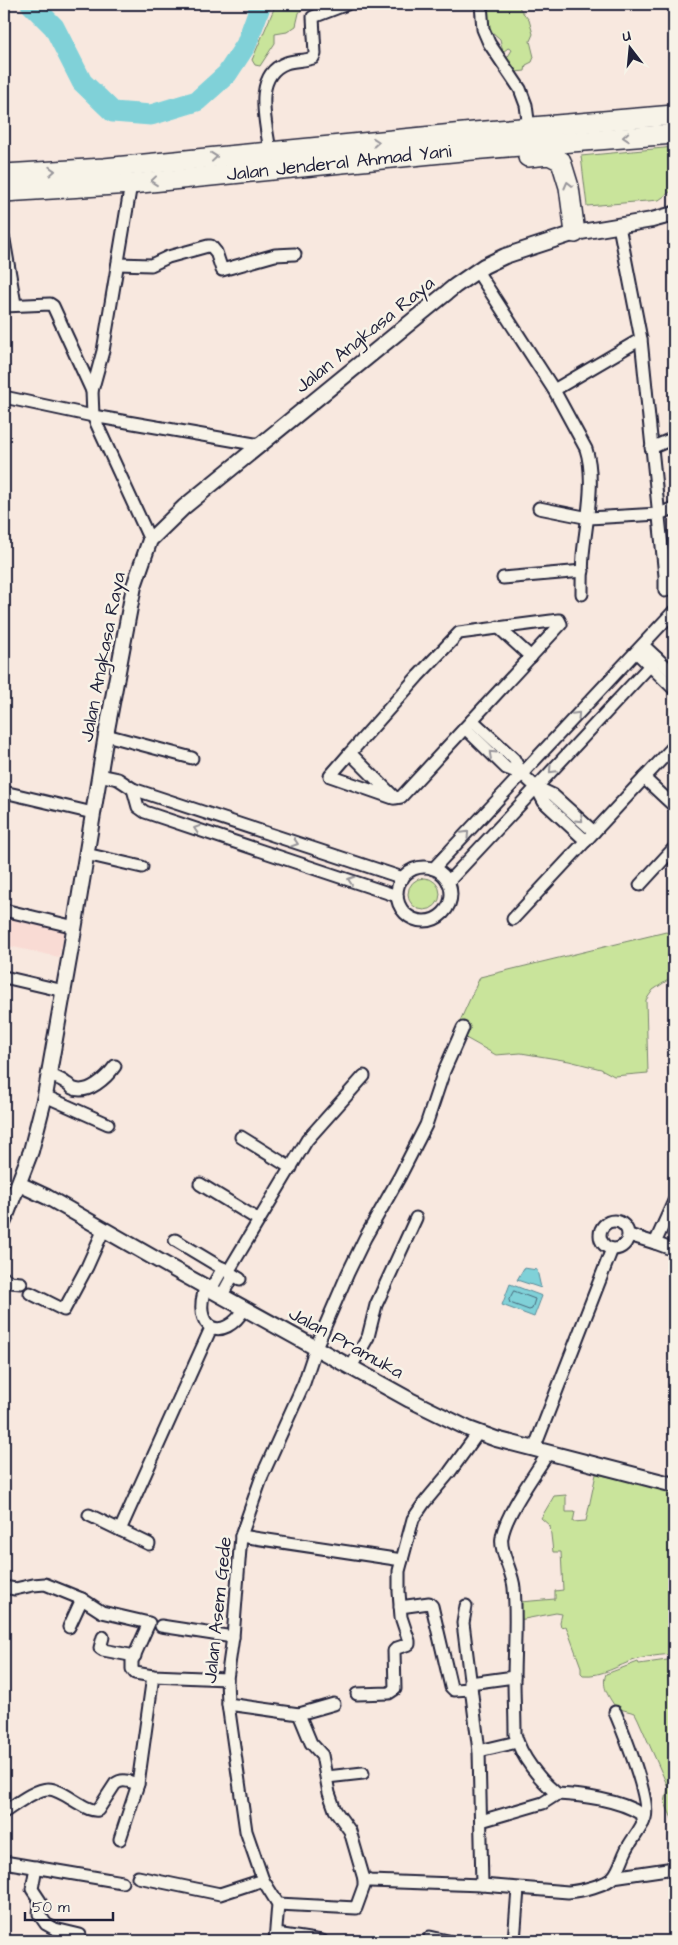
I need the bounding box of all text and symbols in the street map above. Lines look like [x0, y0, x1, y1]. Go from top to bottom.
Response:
north arrow [606, 22, 656, 72]
text: U [620, 26, 633, 47]
one-way arrow [621, 132, 629, 143]
one-way arrow [372, 136, 380, 147]
street label: Jalan Jenderal Ahmad Yani [225, 138, 453, 188]
one-way arrow [211, 152, 219, 163]
one-way arrow [49, 165, 57, 176]
one-way arrow [150, 175, 158, 186]
one-way arrow [563, 181, 574, 190]
street label: Jalan Angkasa Raya [290, 270, 441, 401]
street label: Jalan Angkasa Raya [73, 569, 134, 744]
one-way arrow [571, 711, 580, 720]
one-way arrow [488, 751, 497, 760]
one-way arrow [549, 765, 558, 774]
one-way arrow [574, 813, 583, 822]
one-way arrow [193, 825, 201, 835]
one-way arrow [460, 830, 469, 839]
one-way arrow [291, 837, 299, 847]
one-way arrow [347, 876, 356, 886]
street label: Jalan Pramuka [284, 1300, 409, 1386]
street label: Jalan Asem Gede [197, 1535, 239, 1685]
scale bar [25, 1890, 112, 1922]
text: 50 m [32, 1897, 70, 1918]

